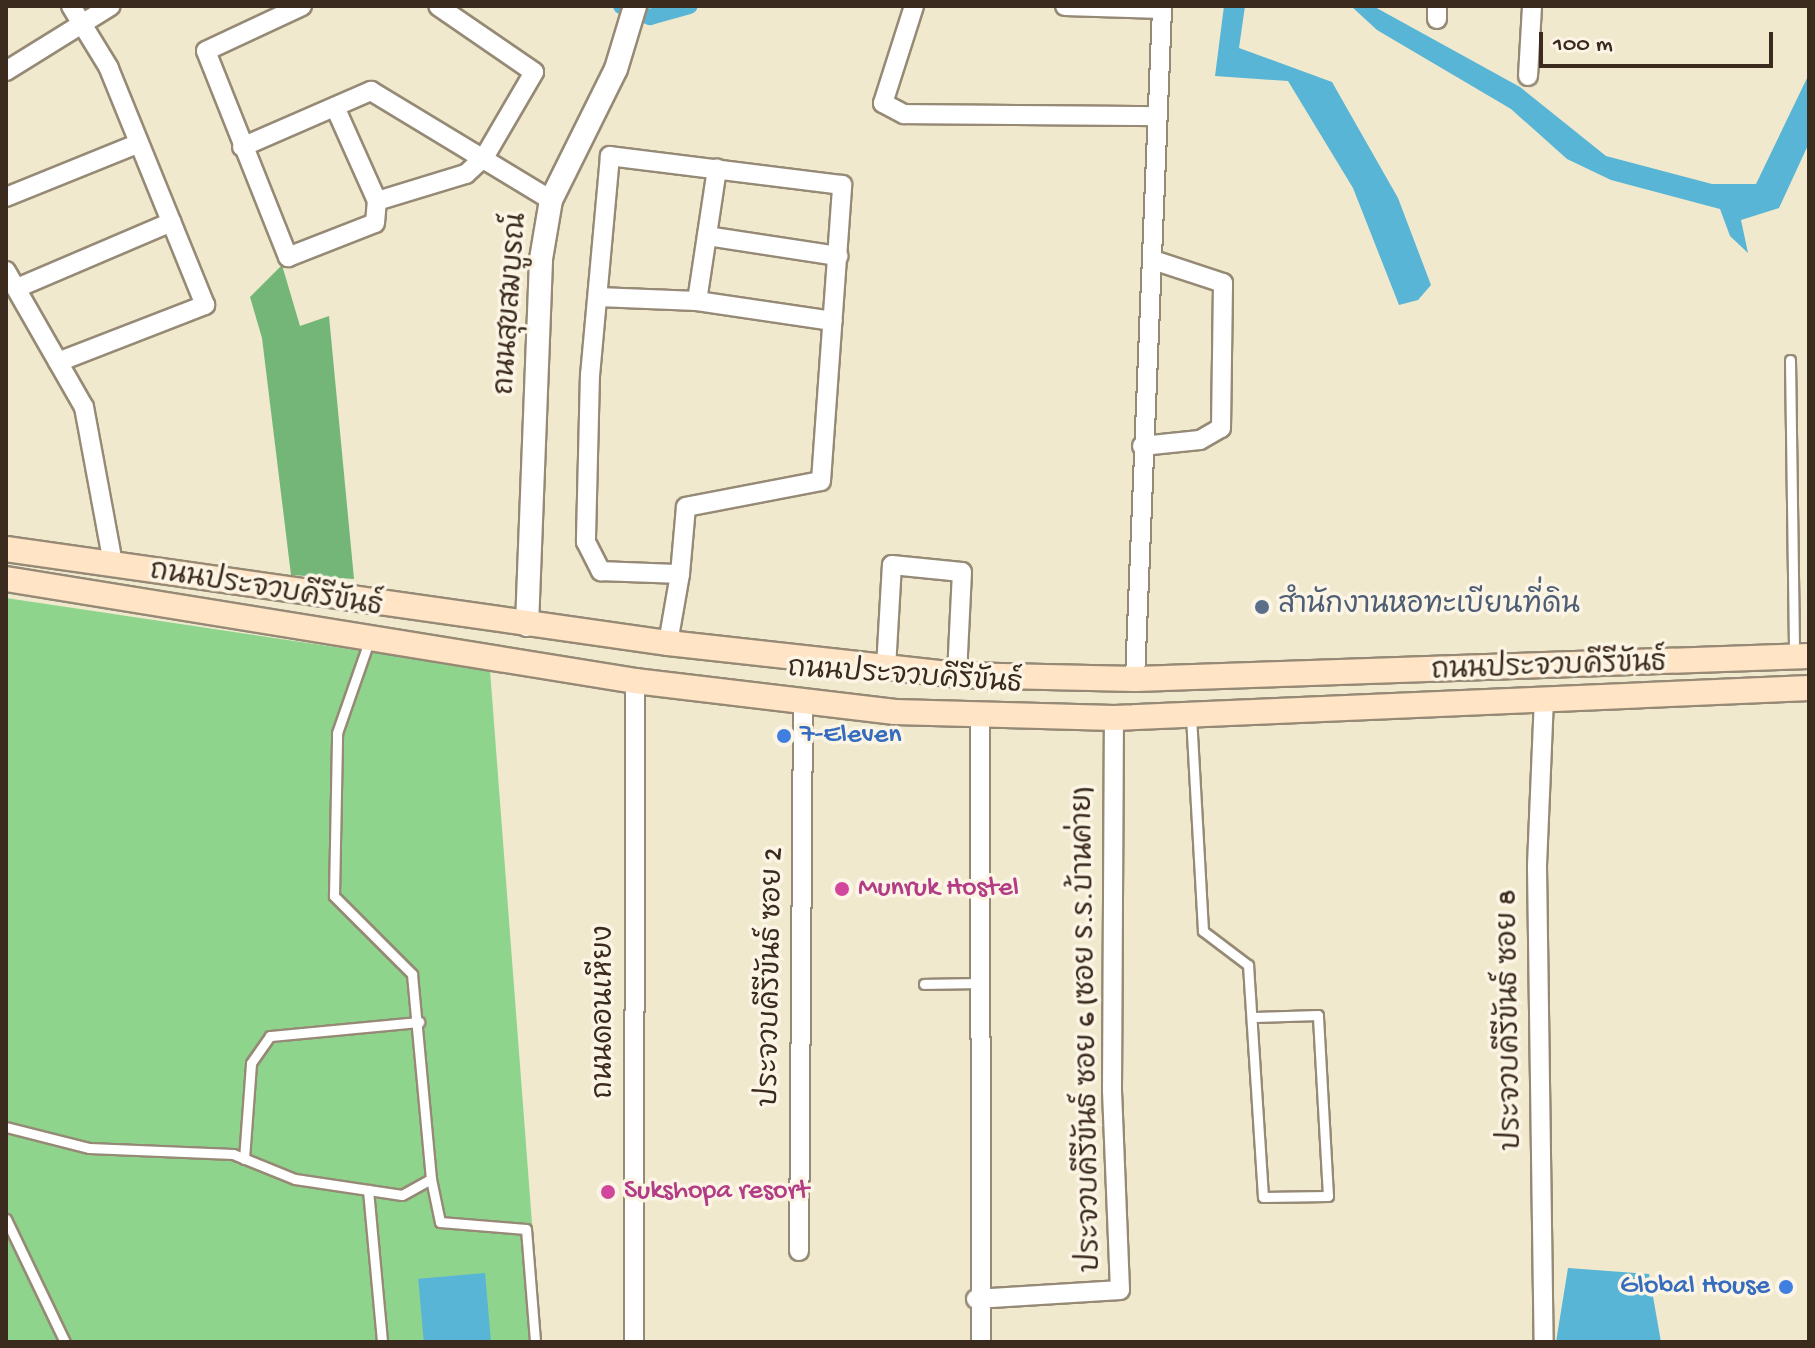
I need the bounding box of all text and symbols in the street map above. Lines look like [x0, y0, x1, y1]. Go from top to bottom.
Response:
scale bar [1543, 16, 1777, 66]
text: 100 m [1553, 31, 1613, 60]
street label: ถนนสุขสมบูรณ์ [490, 212, 536, 396]
street label: ถนนประจวบคีรีขันธ์ [147, 556, 385, 626]
place label: สำนักงานหอทะเบียนที่ดิน [1278, 590, 1580, 624]
marker: สำนักงานหอทะเบียนที่ดิน [1253, 598, 1271, 616]
street label: ถนนประจวบคีรีขันธ์ [1431, 648, 1667, 690]
street label: ถนนประจวบคีรีขันธ์ [787, 653, 1023, 703]
place label: 7-Eleven [800, 719, 902, 753]
marker: 7-Eleven [775, 727, 793, 745]
street label: ประจวบคีรีขันธ์ ซอย 6 (ซอย ร.ร.บ้านค่าย) [1068, 786, 1110, 1272]
street label: ประจวบคีรีขันธ์ ซอย 2 [754, 847, 792, 1107]
place label: Munruk Hostel [858, 872, 1019, 906]
marker: Munruk Hostel [833, 880, 851, 898]
street label: ประจวบคีรีขันธ์ ซอย 8 [1493, 889, 1531, 1151]
street label: ถนนดอนเหียง [589, 925, 623, 1099]
place label: Sukshopa resort [624, 1175, 809, 1209]
marker: Sukshopa resort [599, 1183, 617, 1201]
place label: Global House [1620, 1270, 1770, 1304]
marker: Global House [1777, 1278, 1795, 1296]

